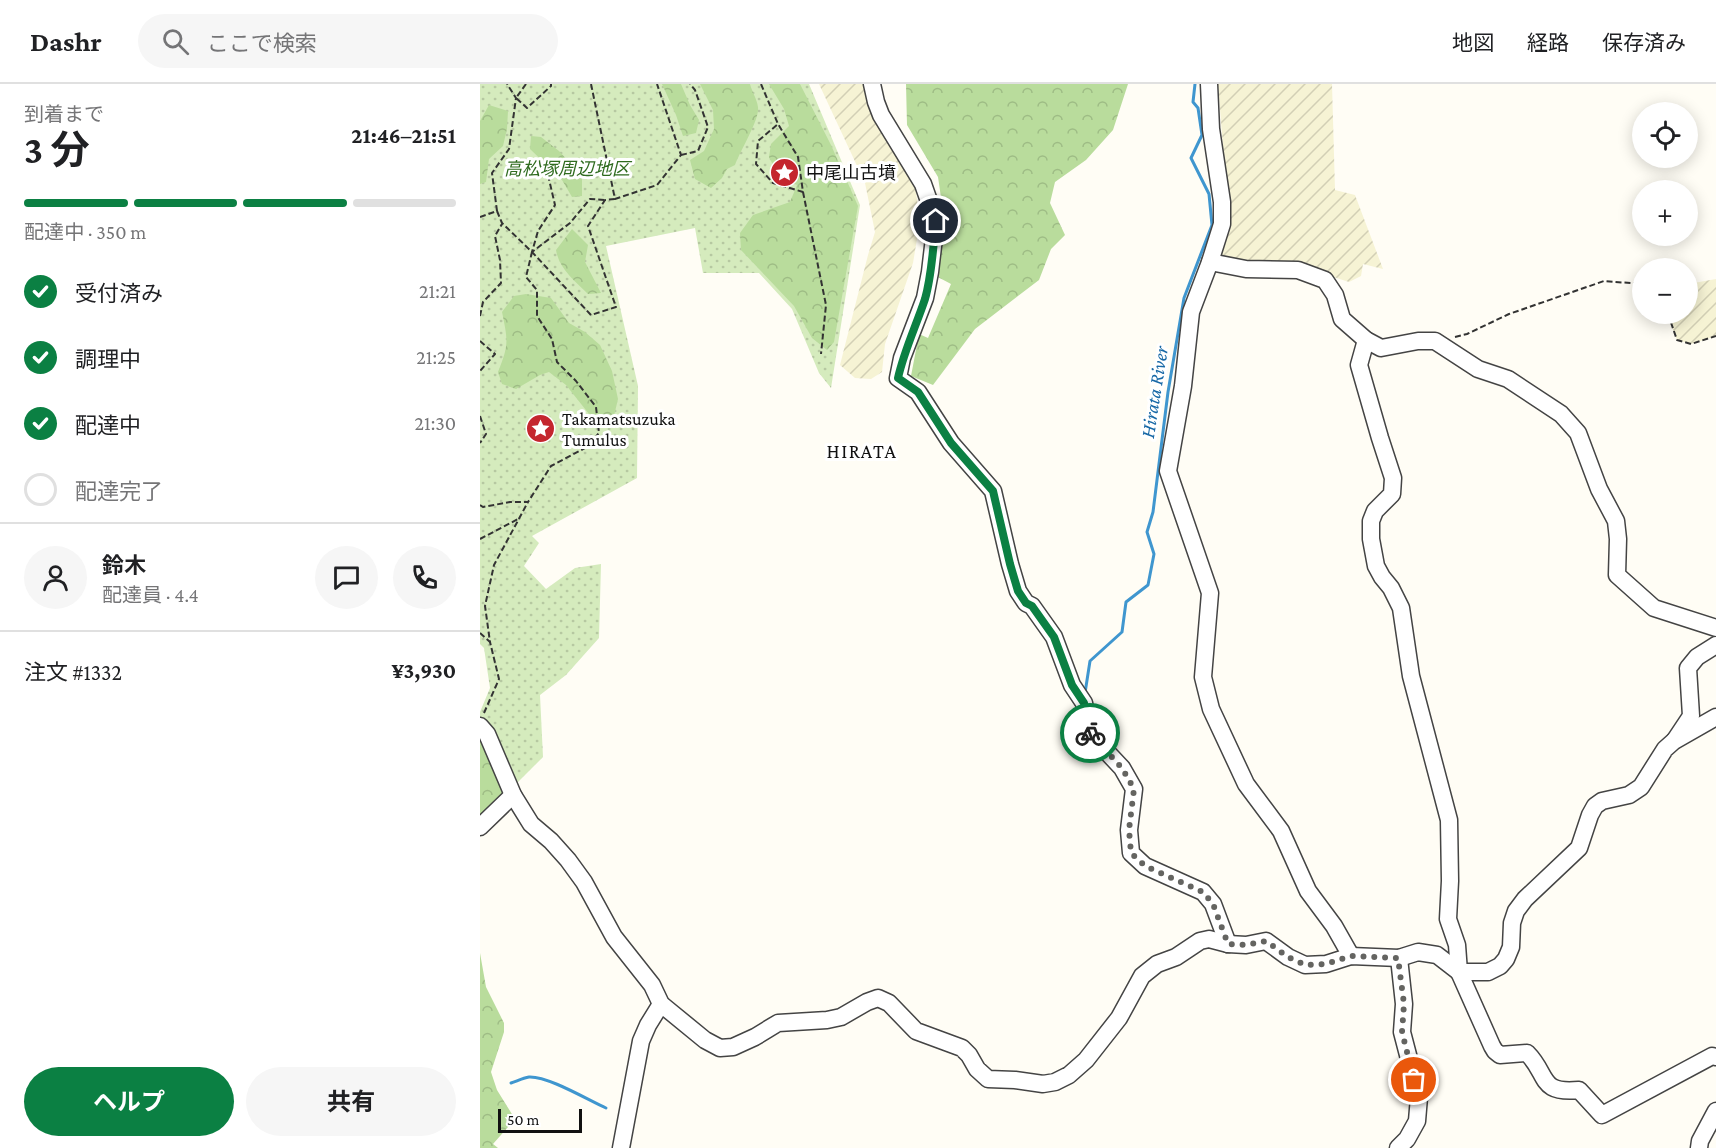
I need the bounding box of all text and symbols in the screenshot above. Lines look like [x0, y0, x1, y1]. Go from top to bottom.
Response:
search box [138, 14, 558, 68]
icon: search [159, 25, 192, 58]
text: Dashr [30, 26, 102, 57]
text: ここで検索 [207, 31, 317, 56]
text: 地図 [1452, 31, 1494, 55]
text: 経路 [1527, 31, 1569, 55]
text: 保存済み [1602, 31, 1686, 55]
map controls [1632, 102, 1698, 324]
button: locate [1632, 102, 1698, 168]
text: 到着まで [24, 103, 104, 125]
text: 21:46–21:51 [351, 123, 456, 148]
text: 3 分 [24, 128, 90, 171]
place icon: 中尾山古墳 [769, 157, 801, 189]
park label: 高松塚周辺地区 [504, 159, 633, 179]
place label: 中尾山古墳 [806, 163, 896, 183]
button: + [1632, 180, 1698, 246]
pin [910, 195, 961, 246]
icon: home [919, 204, 952, 237]
text: 配達中 · 350 m [24, 221, 146, 243]
button: − [1632, 258, 1698, 324]
icon: check [24, 275, 57, 308]
text: 21:21 [419, 280, 456, 302]
text: 受付済み [75, 281, 163, 306]
icon: check [24, 341, 57, 374]
water label: Hirata River [1136, 343, 1172, 440]
text: 21:25 [416, 346, 456, 368]
text: 調理中 [75, 347, 141, 372]
icon: check [24, 407, 57, 440]
place label: Takamatsuzuka Tumulus [562, 409, 676, 450]
text: 21:30 [414, 412, 456, 434]
text: 配達中 [75, 413, 141, 438]
place icon: Takamatsuzuka Tumulus [525, 413, 557, 445]
district label: HIRATA [827, 440, 897, 462]
text: 配達完了 [75, 479, 163, 504]
button: person [24, 546, 87, 609]
button: chat [315, 546, 378, 609]
button: phone [393, 546, 456, 609]
text: 鈴木 [102, 553, 146, 578]
text: 配達員 · 4.4 [102, 584, 199, 606]
text: ¥3,930 [392, 658, 456, 683]
text: 注文 #1332 [24, 660, 122, 685]
courier [1060, 703, 1120, 763]
icon: bike [1074, 717, 1107, 750]
pin [1388, 1054, 1439, 1105]
icon: bag [1397, 1063, 1430, 1096]
button: ヘルプ [24, 1067, 234, 1136]
button: 共有 [246, 1067, 456, 1136]
scale bar [498, 1106, 582, 1134]
text: 50 m [507, 1111, 539, 1128]

